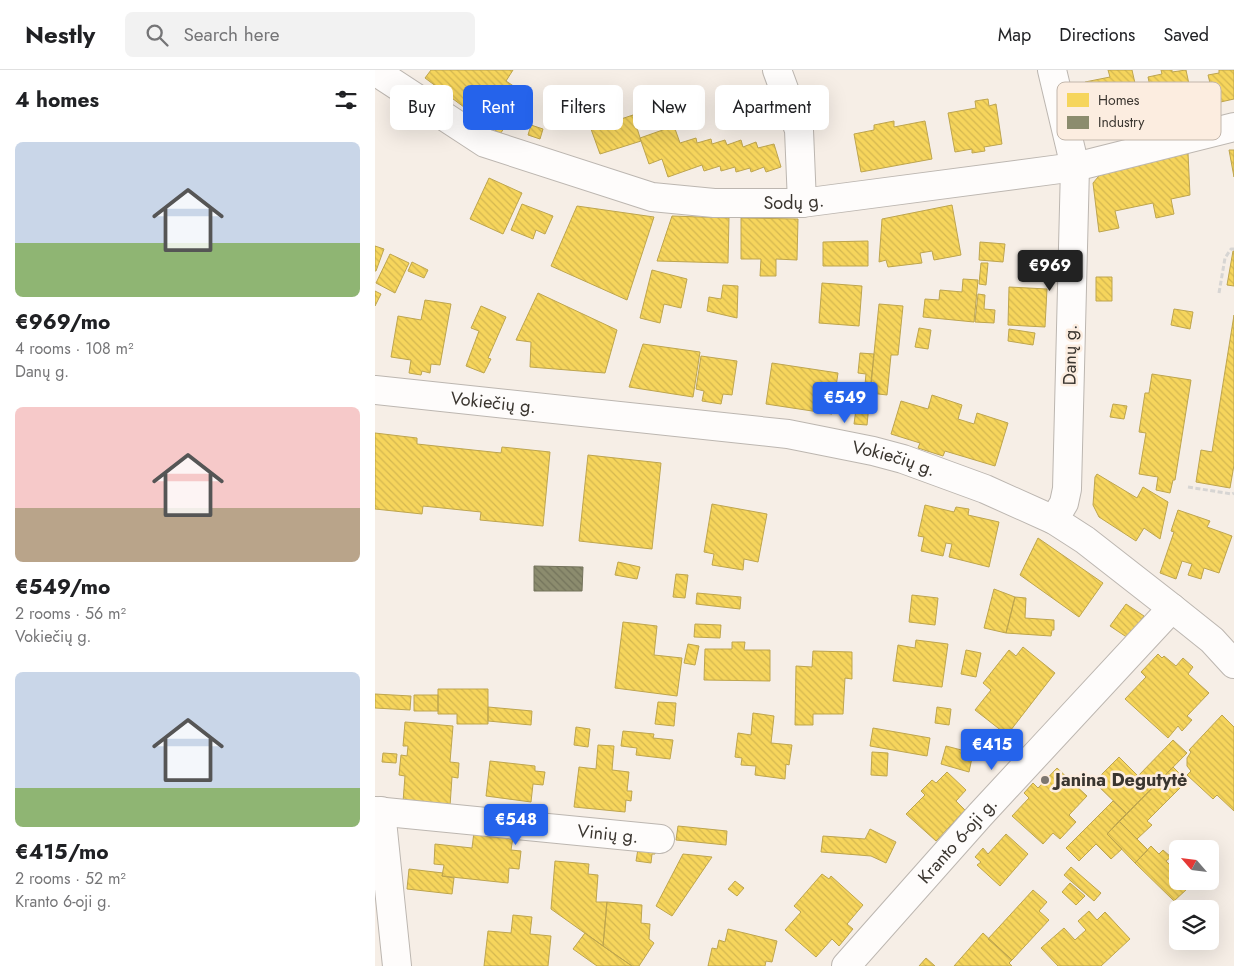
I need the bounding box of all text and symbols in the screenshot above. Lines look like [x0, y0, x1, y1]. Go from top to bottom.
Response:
search box [125, 12, 475, 57]
text: Nestly [25, 17, 95, 52]
icon: search [143, 21, 171, 49]
text: Search here [183, 21, 279, 48]
text: Map [998, 22, 1031, 48]
text: Directions [1059, 22, 1135, 48]
text: Saved [1163, 22, 1209, 48]
legend [1057, 82, 1221, 140]
text: 4 homes [15, 85, 99, 115]
chip: Buy [390, 85, 453, 130]
chip: Rent [463, 85, 533, 130]
chip: Filters [543, 85, 623, 130]
chip: New [633, 85, 705, 130]
chip: Apartment [715, 85, 829, 130]
icon: filters [332, 86, 360, 114]
text: Homes [1098, 90, 1140, 110]
text: Industry [1098, 112, 1145, 132]
icon: home [143, 175, 233, 265]
street label: Sodų g. [763, 187, 825, 216]
pin: €969 [1020, 250, 1080, 292]
text: €969 [1029, 254, 1071, 277]
text: €969/mo [15, 307, 110, 337]
street label: Danų g. [1056, 324, 1084, 386]
text: 4 rooms · 108 m² [15, 337, 134, 360]
text: Danų g. [15, 360, 69, 383]
pin: €549 [815, 382, 875, 424]
street label: Vokiečių g. [449, 385, 537, 420]
text: €549 [824, 386, 866, 409]
street label: Vokiečių g. [850, 434, 939, 483]
icon: home [143, 440, 233, 530]
text: €549/mo [15, 572, 110, 602]
text: 2 rooms · 56 m² [15, 602, 126, 625]
text: Vokiečių g. [15, 625, 91, 648]
icon: home [143, 705, 233, 795]
pin: €415 [962, 728, 1022, 771]
text: €415 [972, 733, 1012, 756]
place label: Janina Degutytė [1052, 767, 1187, 793]
marker: Janina Degutytė [1039, 774, 1051, 786]
street label: Kranto 6-oji g. [912, 791, 1003, 889]
pin: €548 [486, 804, 546, 846]
text: €548 [495, 808, 537, 831]
street label: Vinių g. [576, 818, 640, 850]
text: €415/mo [15, 837, 109, 867]
north arrow [1169, 840, 1219, 890]
map controls [1169, 840, 1219, 950]
text: 2 rooms · 52 m² [15, 867, 126, 890]
text: Kranto 6-oji g. [15, 890, 111, 913]
button: layers [1169, 900, 1219, 950]

